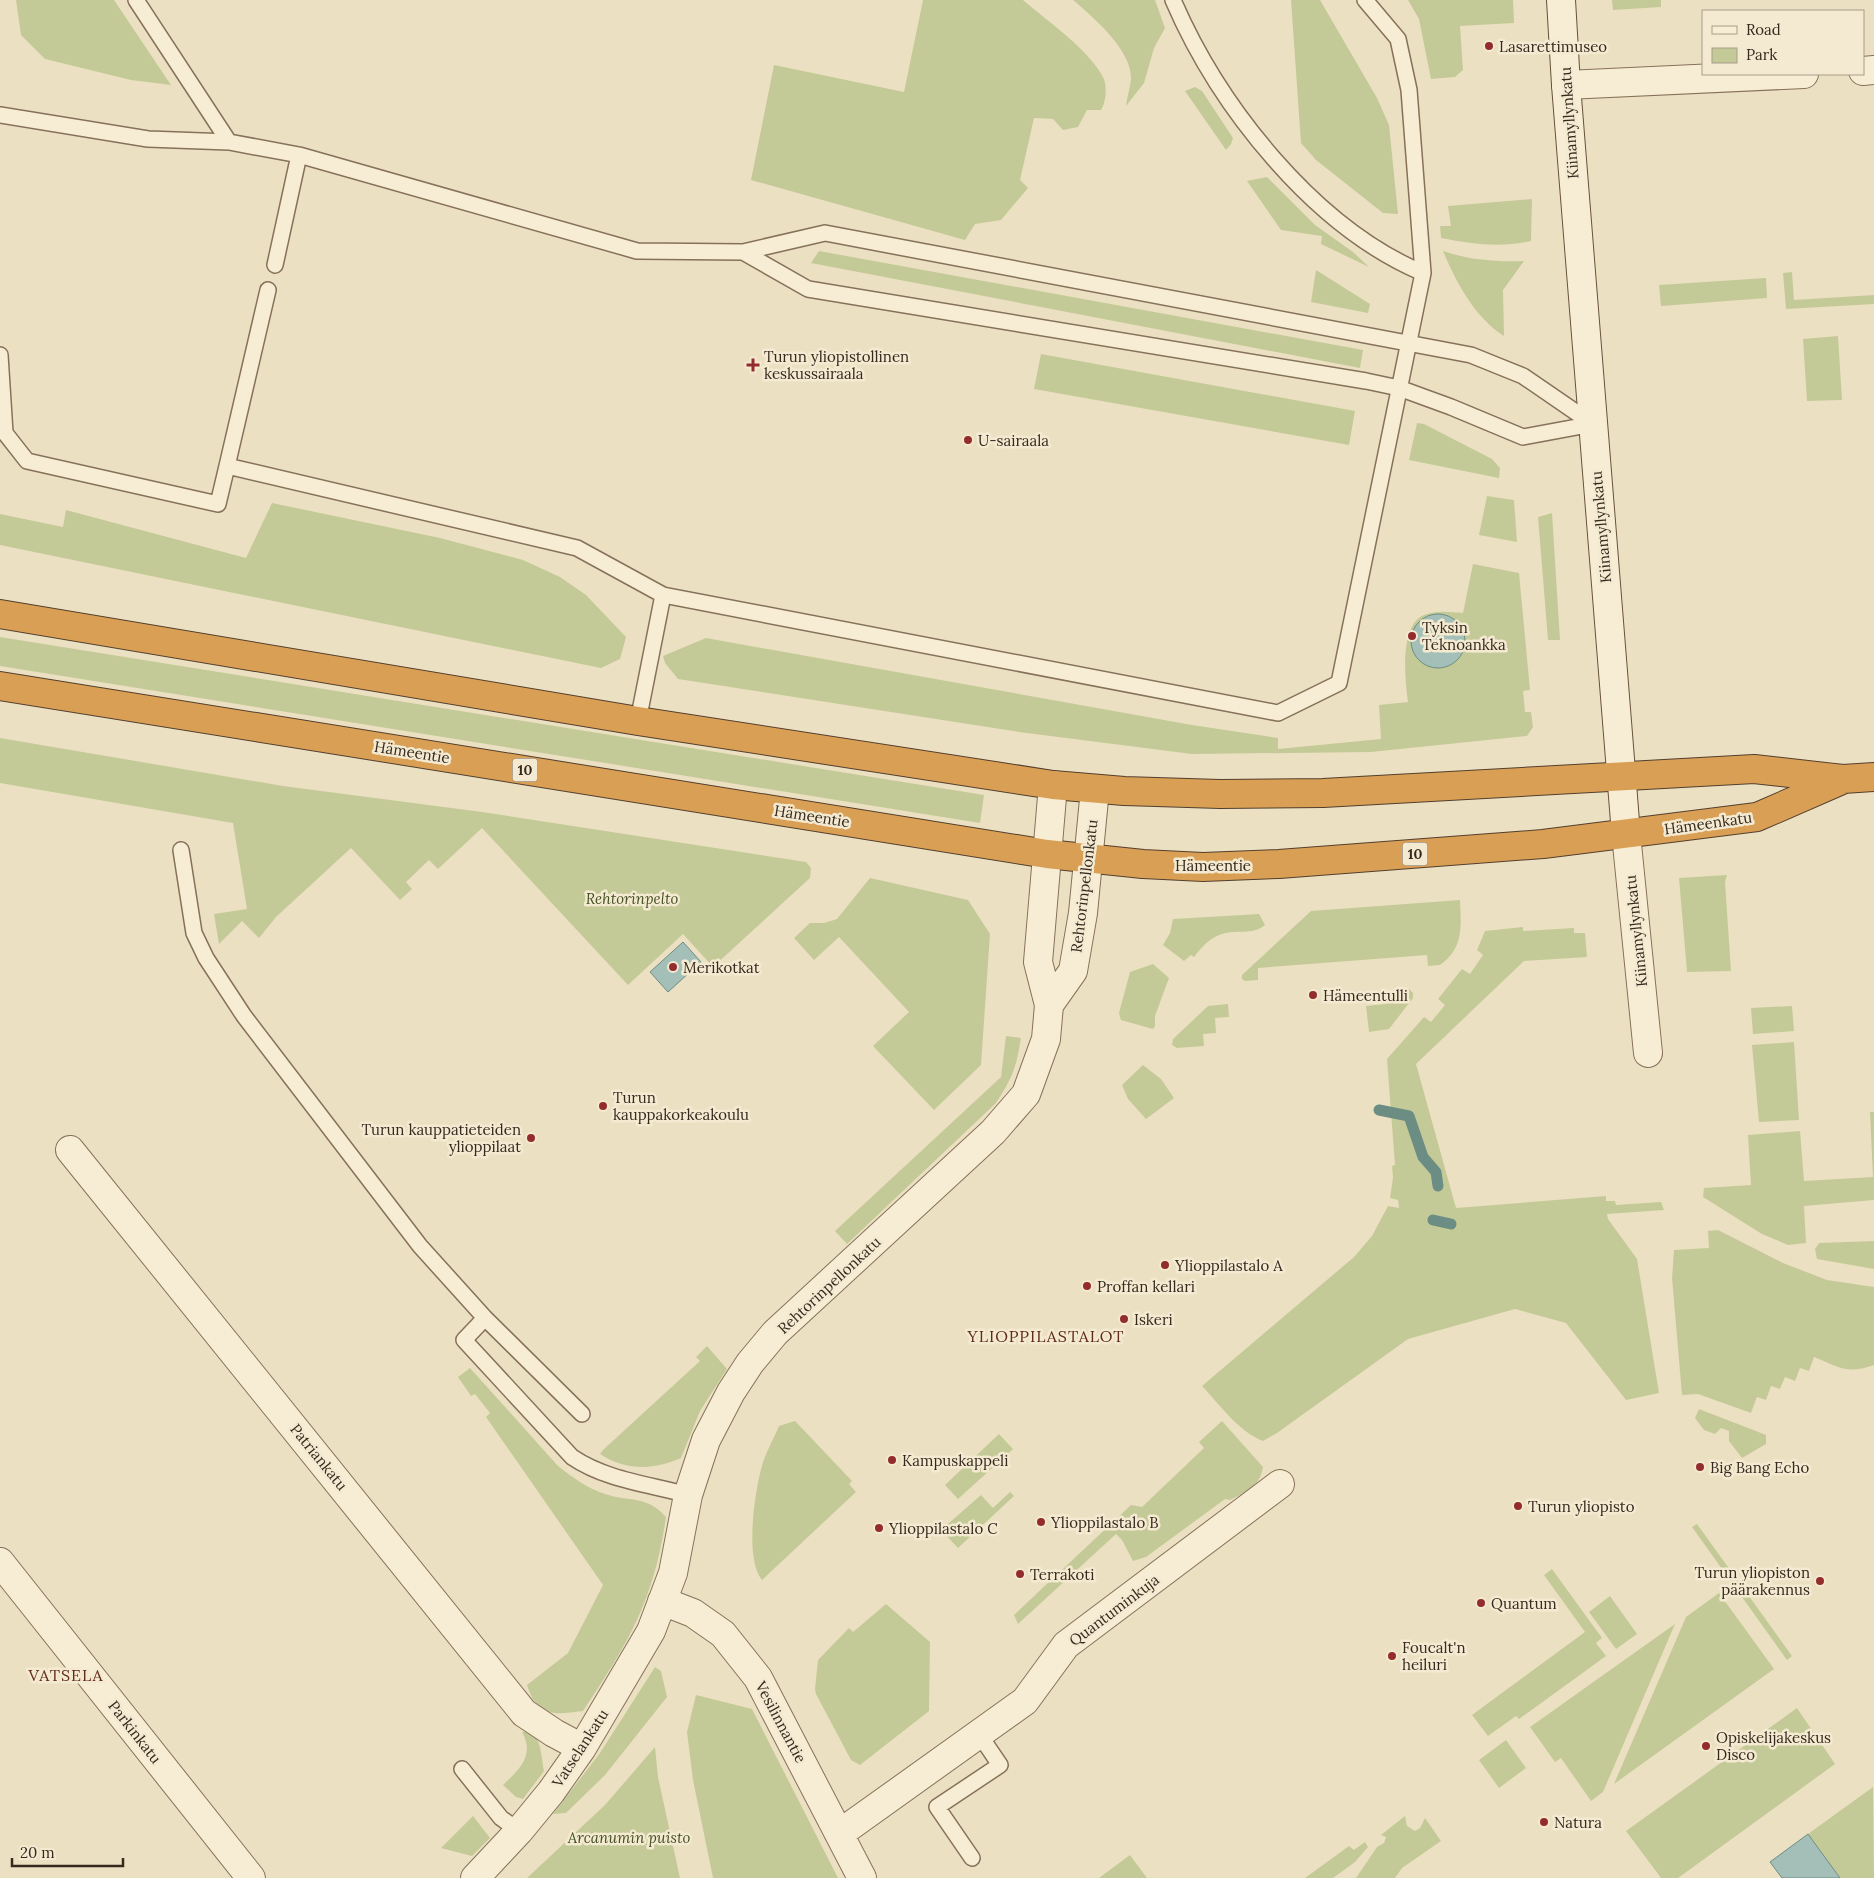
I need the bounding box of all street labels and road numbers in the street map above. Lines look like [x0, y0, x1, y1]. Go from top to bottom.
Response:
street label: Kiinamyllynkatu [1556, 66, 1582, 180]
street label: Kiinamyllynkatu [1587, 470, 1615, 584]
street label: Hämeentie [373, 737, 451, 767]
road number: 10 [512, 758, 538, 782]
street label: Hämeentie [773, 801, 851, 831]
street label: Hämeenkatu [1663, 807, 1753, 839]
street label: Rehtorinpellonkatu [1066, 818, 1102, 954]
road number: 10 [1402, 842, 1428, 866]
street label: Hämeentie [1175, 856, 1251, 875]
street label: Kiinamyllynkatu [1621, 874, 1651, 988]
street label: Rehtorinpellonkatu [773, 1232, 885, 1338]
street label: Patriankatu [286, 1420, 352, 1494]
street label: Quantuminkuja [1065, 1570, 1163, 1650]
street label: Vesilinnantie [751, 1677, 810, 1766]
street label: Parkinkatu [104, 1697, 166, 1767]
street label: Vatselankatu [547, 1705, 612, 1791]

